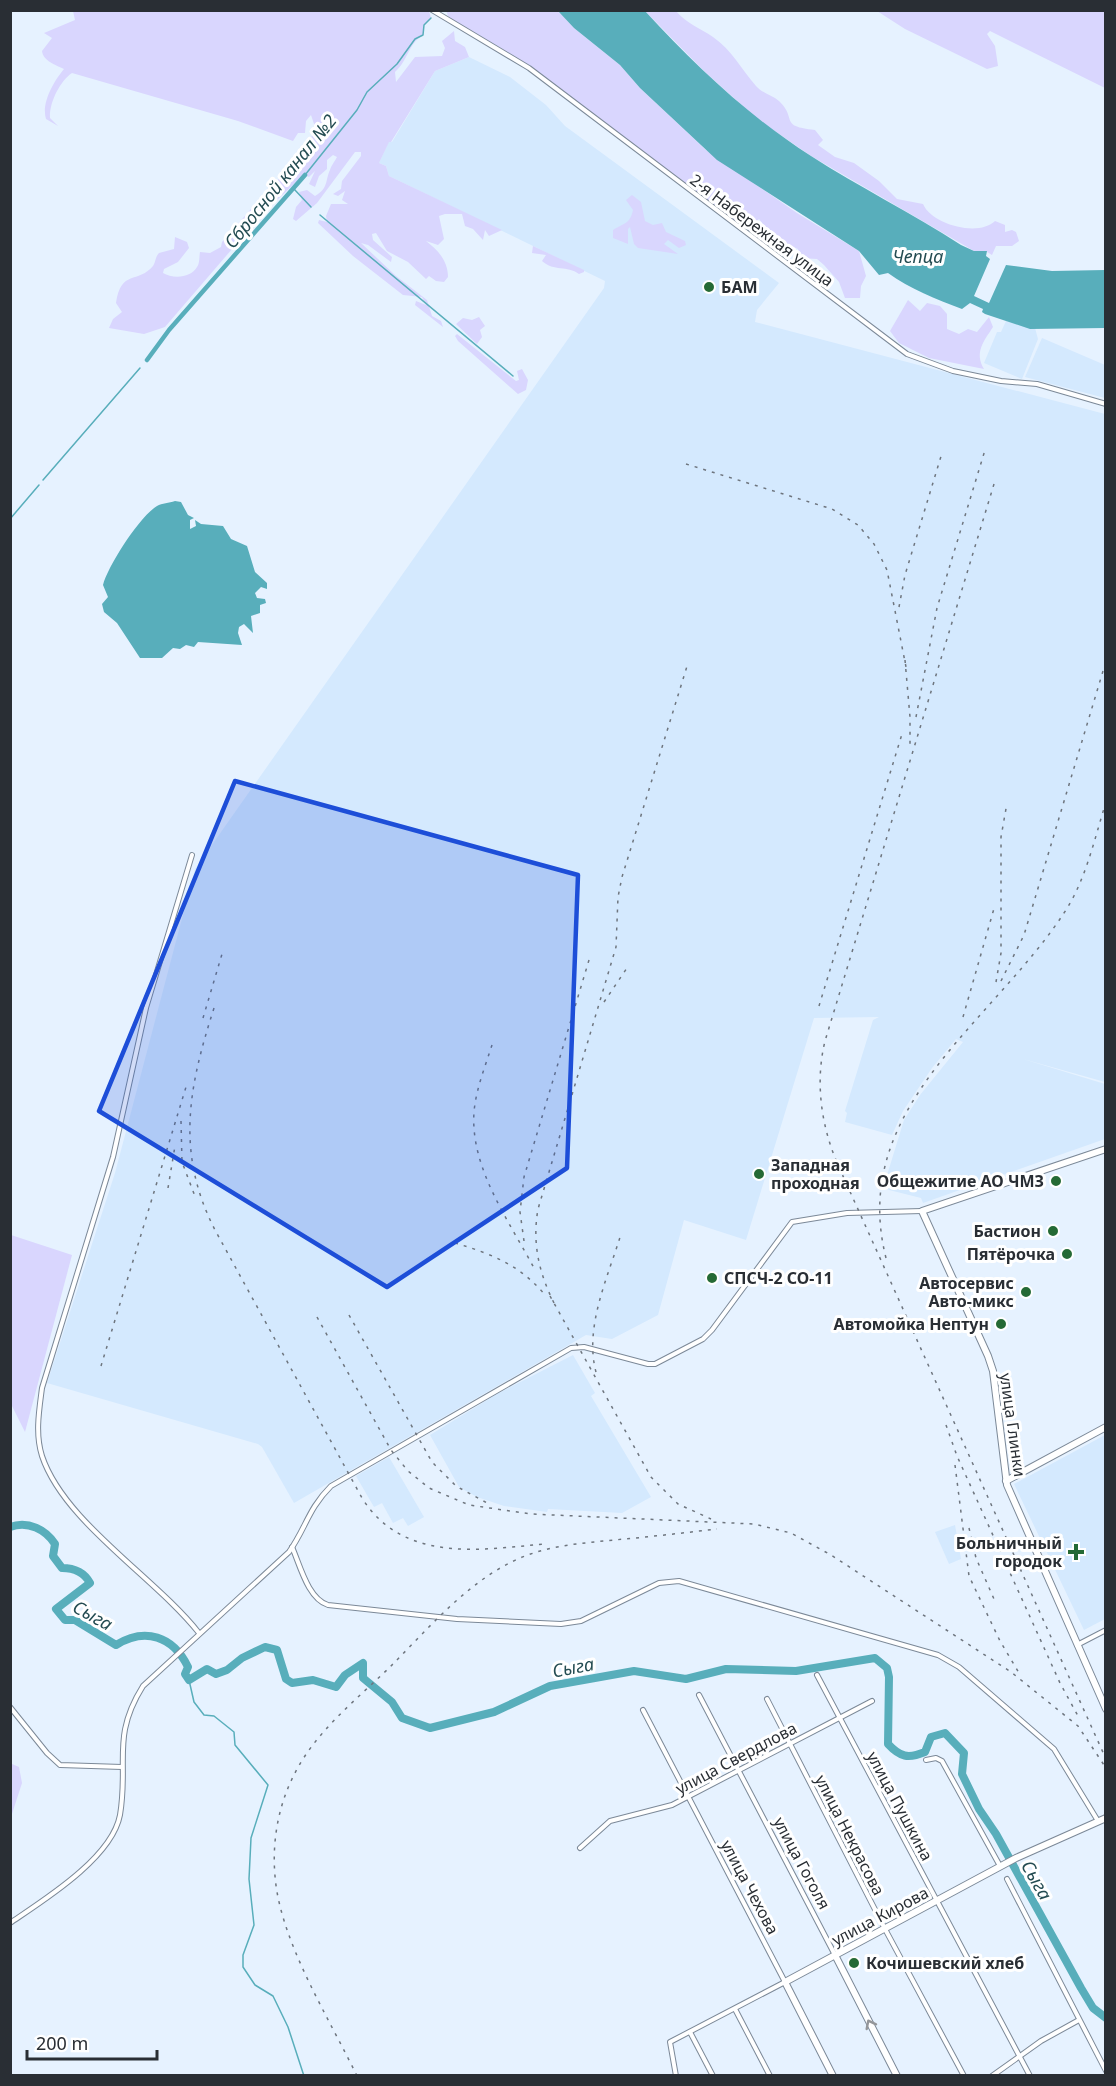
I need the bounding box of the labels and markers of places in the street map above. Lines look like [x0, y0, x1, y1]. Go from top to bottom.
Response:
place label: БАМ [721, 276, 758, 298]
marker: БАМ [702, 280, 716, 294]
place label: Западная проходная [771, 1154, 860, 1194]
marker: Западная проходная [752, 1167, 766, 1181]
place label: Общежитие АО ЧМЗ [877, 1170, 1044, 1192]
marker: Общежитие АО ЧМЗ [1049, 1174, 1063, 1188]
place label: Бастион [973, 1220, 1041, 1242]
marker: Бастион [1046, 1224, 1060, 1238]
place label: Пятёрочка [967, 1243, 1055, 1265]
marker: Пятёрочка [1060, 1247, 1074, 1261]
place label: СПСЧ-2 СО-11 [724, 1267, 833, 1289]
marker: СПСЧ-2 СО-11 [705, 1271, 719, 1285]
place label: Автосервис Авто-микс [919, 1272, 1014, 1312]
marker: Автосервис Авто-микс [1019, 1285, 1033, 1299]
place label: Автомойка Нептун [834, 1313, 989, 1335]
marker: Автомойка Нептун [994, 1317, 1008, 1331]
place label: Больничный городок [956, 1532, 1062, 1572]
marker: Больничный городок [1067, 1543, 1085, 1561]
place label: Кочишевский хлеб [866, 1952, 1024, 1974]
marker: Кочишевский хлеб [847, 1956, 861, 1970]

